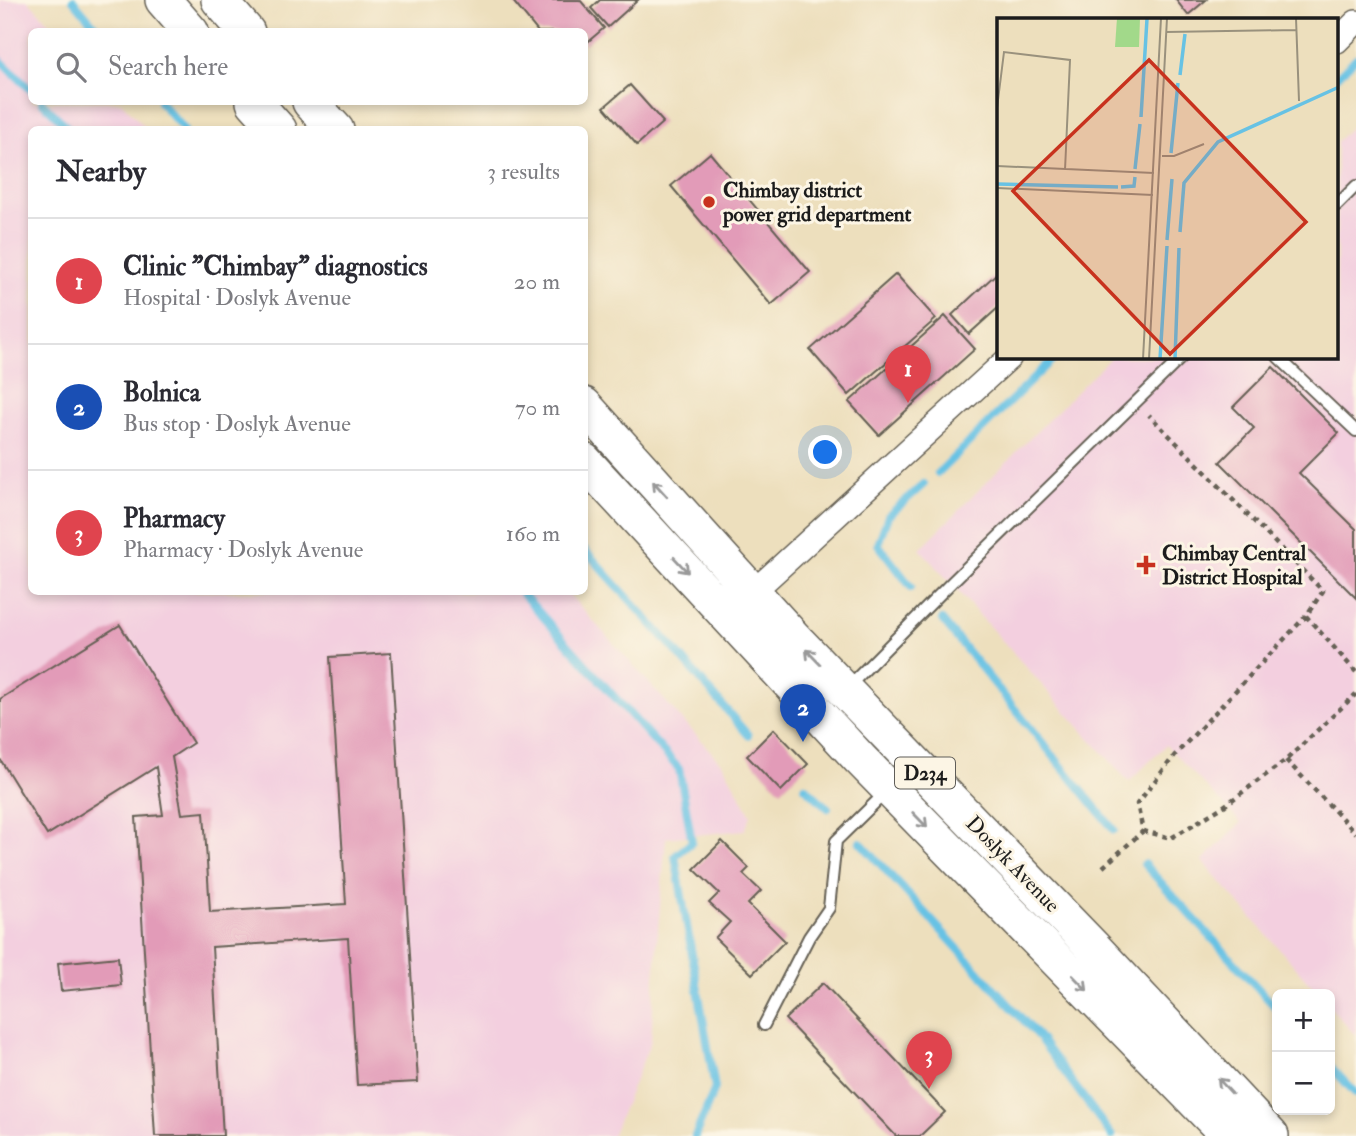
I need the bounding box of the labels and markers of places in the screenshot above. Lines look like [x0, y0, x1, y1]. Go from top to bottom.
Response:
place label: Chimbay district power grid department [722, 177, 912, 228]
marker: Chimbay district power grid department [701, 194, 717, 210]
pin: 1 [885, 345, 931, 403]
place label: Chimbay Central District Hospital [1162, 540, 1307, 591]
marker: Chimbay Central District Hospital [1136, 555, 1156, 575]
pin: 2 [780, 684, 826, 742]
pin: 3 [906, 1031, 952, 1089]

